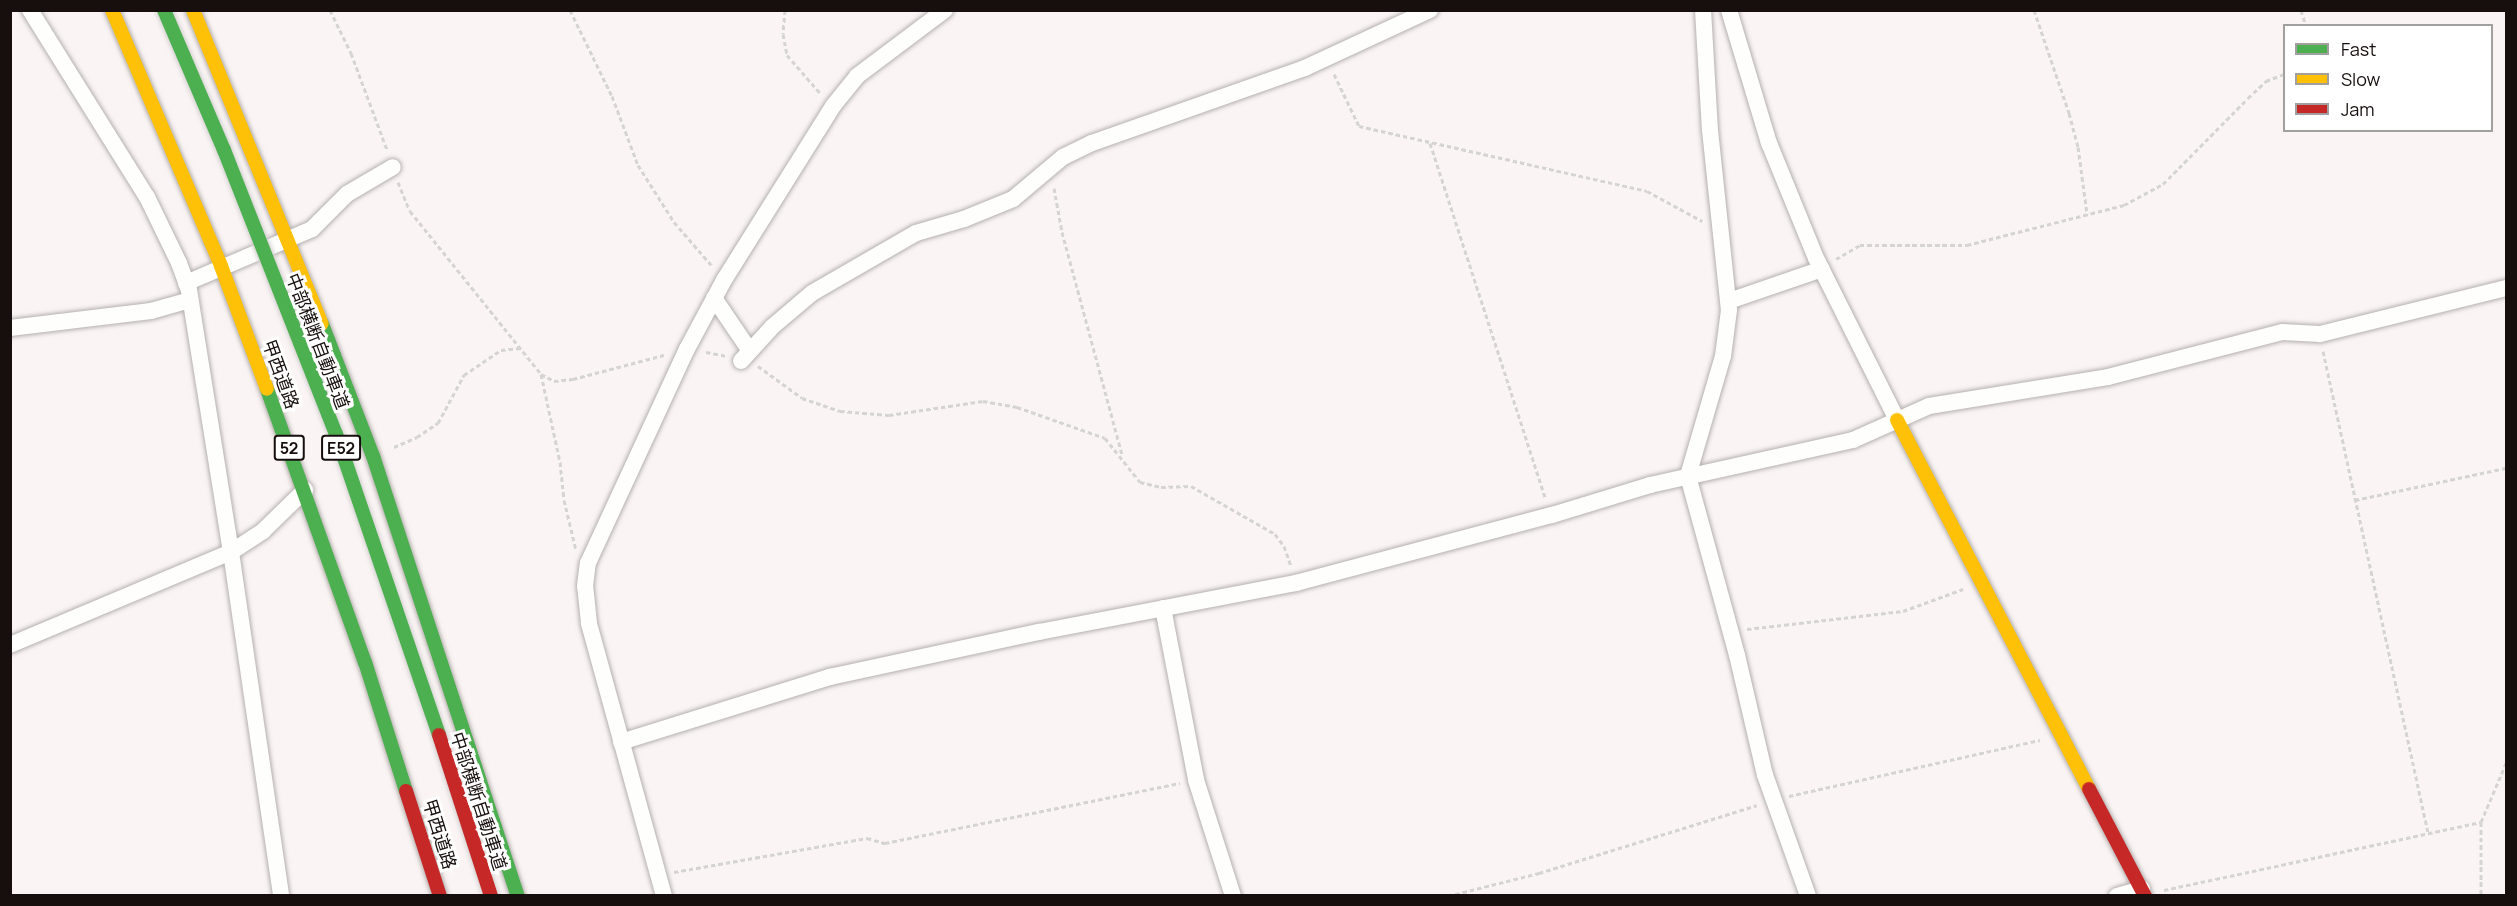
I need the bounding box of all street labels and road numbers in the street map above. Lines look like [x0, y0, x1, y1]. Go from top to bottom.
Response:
street label: 中部横断自動車道 [282, 270, 354, 412]
street label: 甲西道路 [259, 336, 303, 412]
road number: 52 [272, 435, 306, 461]
road number: E52 [320, 435, 362, 461]
street label: 中部横断自動車道 [446, 729, 512, 873]
street label: 甲西道路 [419, 796, 461, 872]

